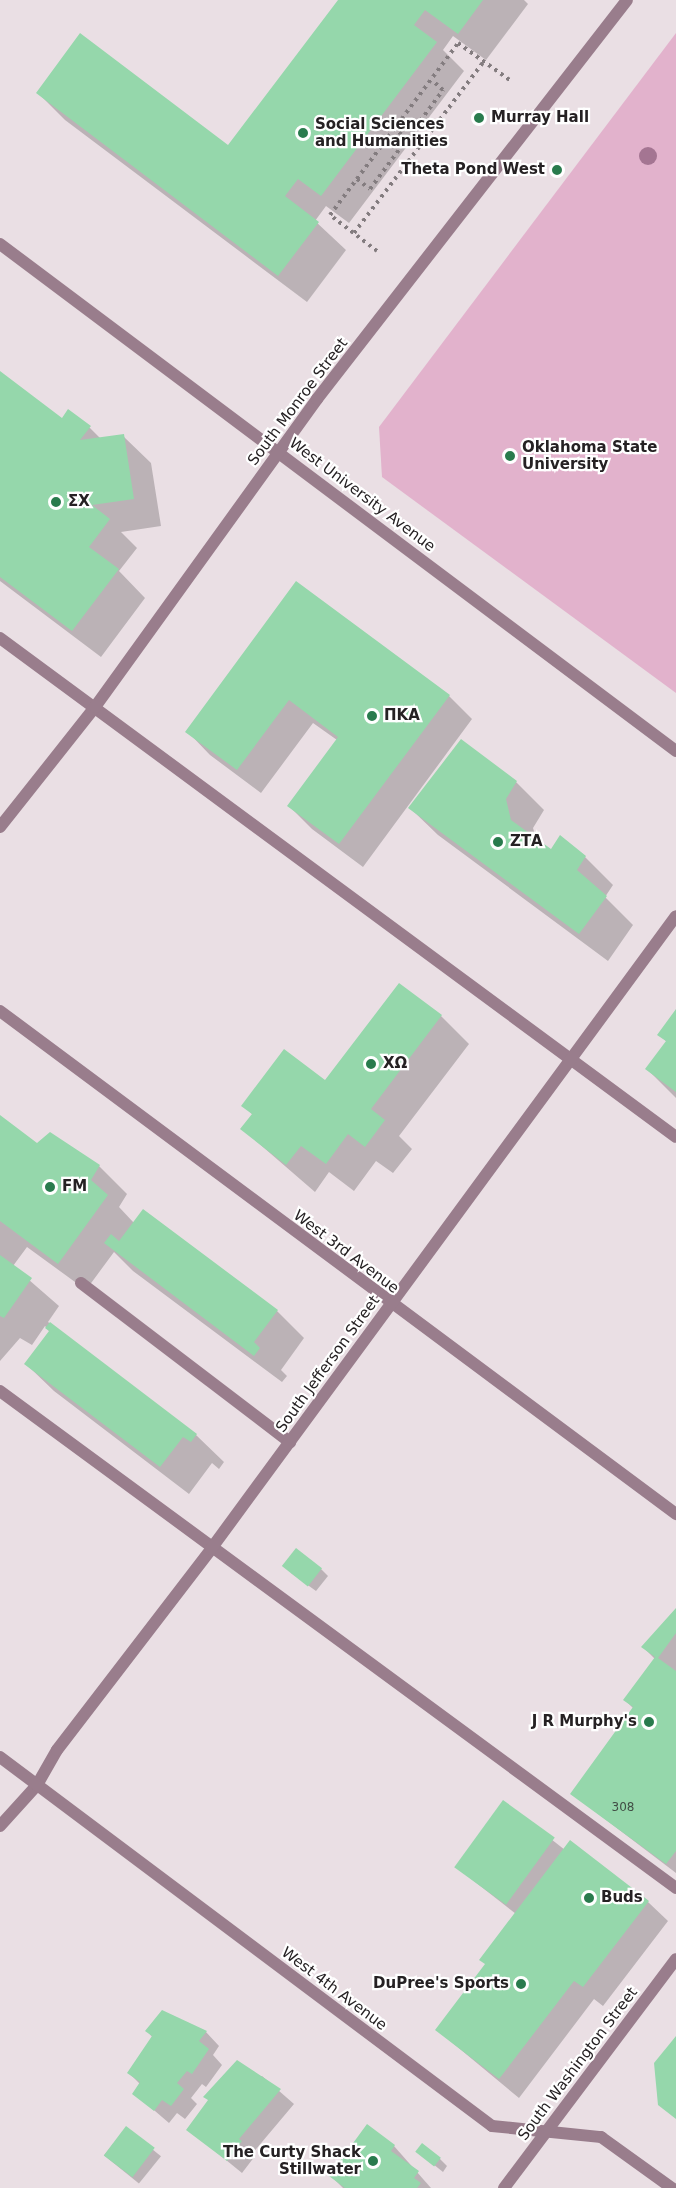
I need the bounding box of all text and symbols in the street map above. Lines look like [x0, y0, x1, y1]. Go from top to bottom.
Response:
place label: Murray Hall [491, 109, 589, 127]
marker: Murray Hall [472, 111, 486, 125]
place label: Social Sciences and Humanities [315, 115, 448, 150]
marker: Social Sciences and Humanities [296, 126, 310, 140]
place label: Theta Pond West [401, 161, 545, 179]
marker: Theta Pond West [550, 163, 564, 177]
street label: South Monroe Street [244, 335, 352, 469]
street label: West University Avenue [286, 434, 438, 556]
place label: Oklahoma State University [522, 438, 657, 473]
marker: Oklahoma State University [503, 449, 517, 463]
place label: ΣX [68, 493, 90, 511]
marker: ΣX [49, 495, 63, 509]
place label: ΠΚΑ [384, 707, 420, 725]
marker: ΠΚΑ [365, 709, 379, 723]
place label: ΖΤΑ [510, 833, 543, 851]
marker: ΖΤΑ [491, 835, 505, 849]
place label: XΩ [383, 1055, 407, 1073]
marker: XΩ [364, 1057, 378, 1071]
place label: FM [62, 1178, 87, 1196]
marker: FM [43, 1180, 57, 1194]
street label: West 3rd Avenue [290, 1207, 402, 1297]
street label: South Jefferson Street [272, 1292, 384, 1436]
place label: J R Murphy's [532, 1713, 637, 1731]
marker: J R Murphy's [642, 1715, 656, 1729]
house number: 308 [612, 1801, 634, 1815]
place label: Buds [601, 1889, 643, 1907]
marker: Buds [582, 1891, 596, 1905]
street label: West 4th Avenue [278, 1944, 390, 2034]
place label: DuPree's Sports [373, 1975, 509, 1993]
marker: DuPree's Sports [514, 1977, 528, 1991]
street label: South Washington Street [515, 1984, 641, 2144]
place label: The Curty Shack Stillwater [223, 2143, 361, 2178]
marker: The Curty Shack Stillwater [366, 2154, 380, 2168]

